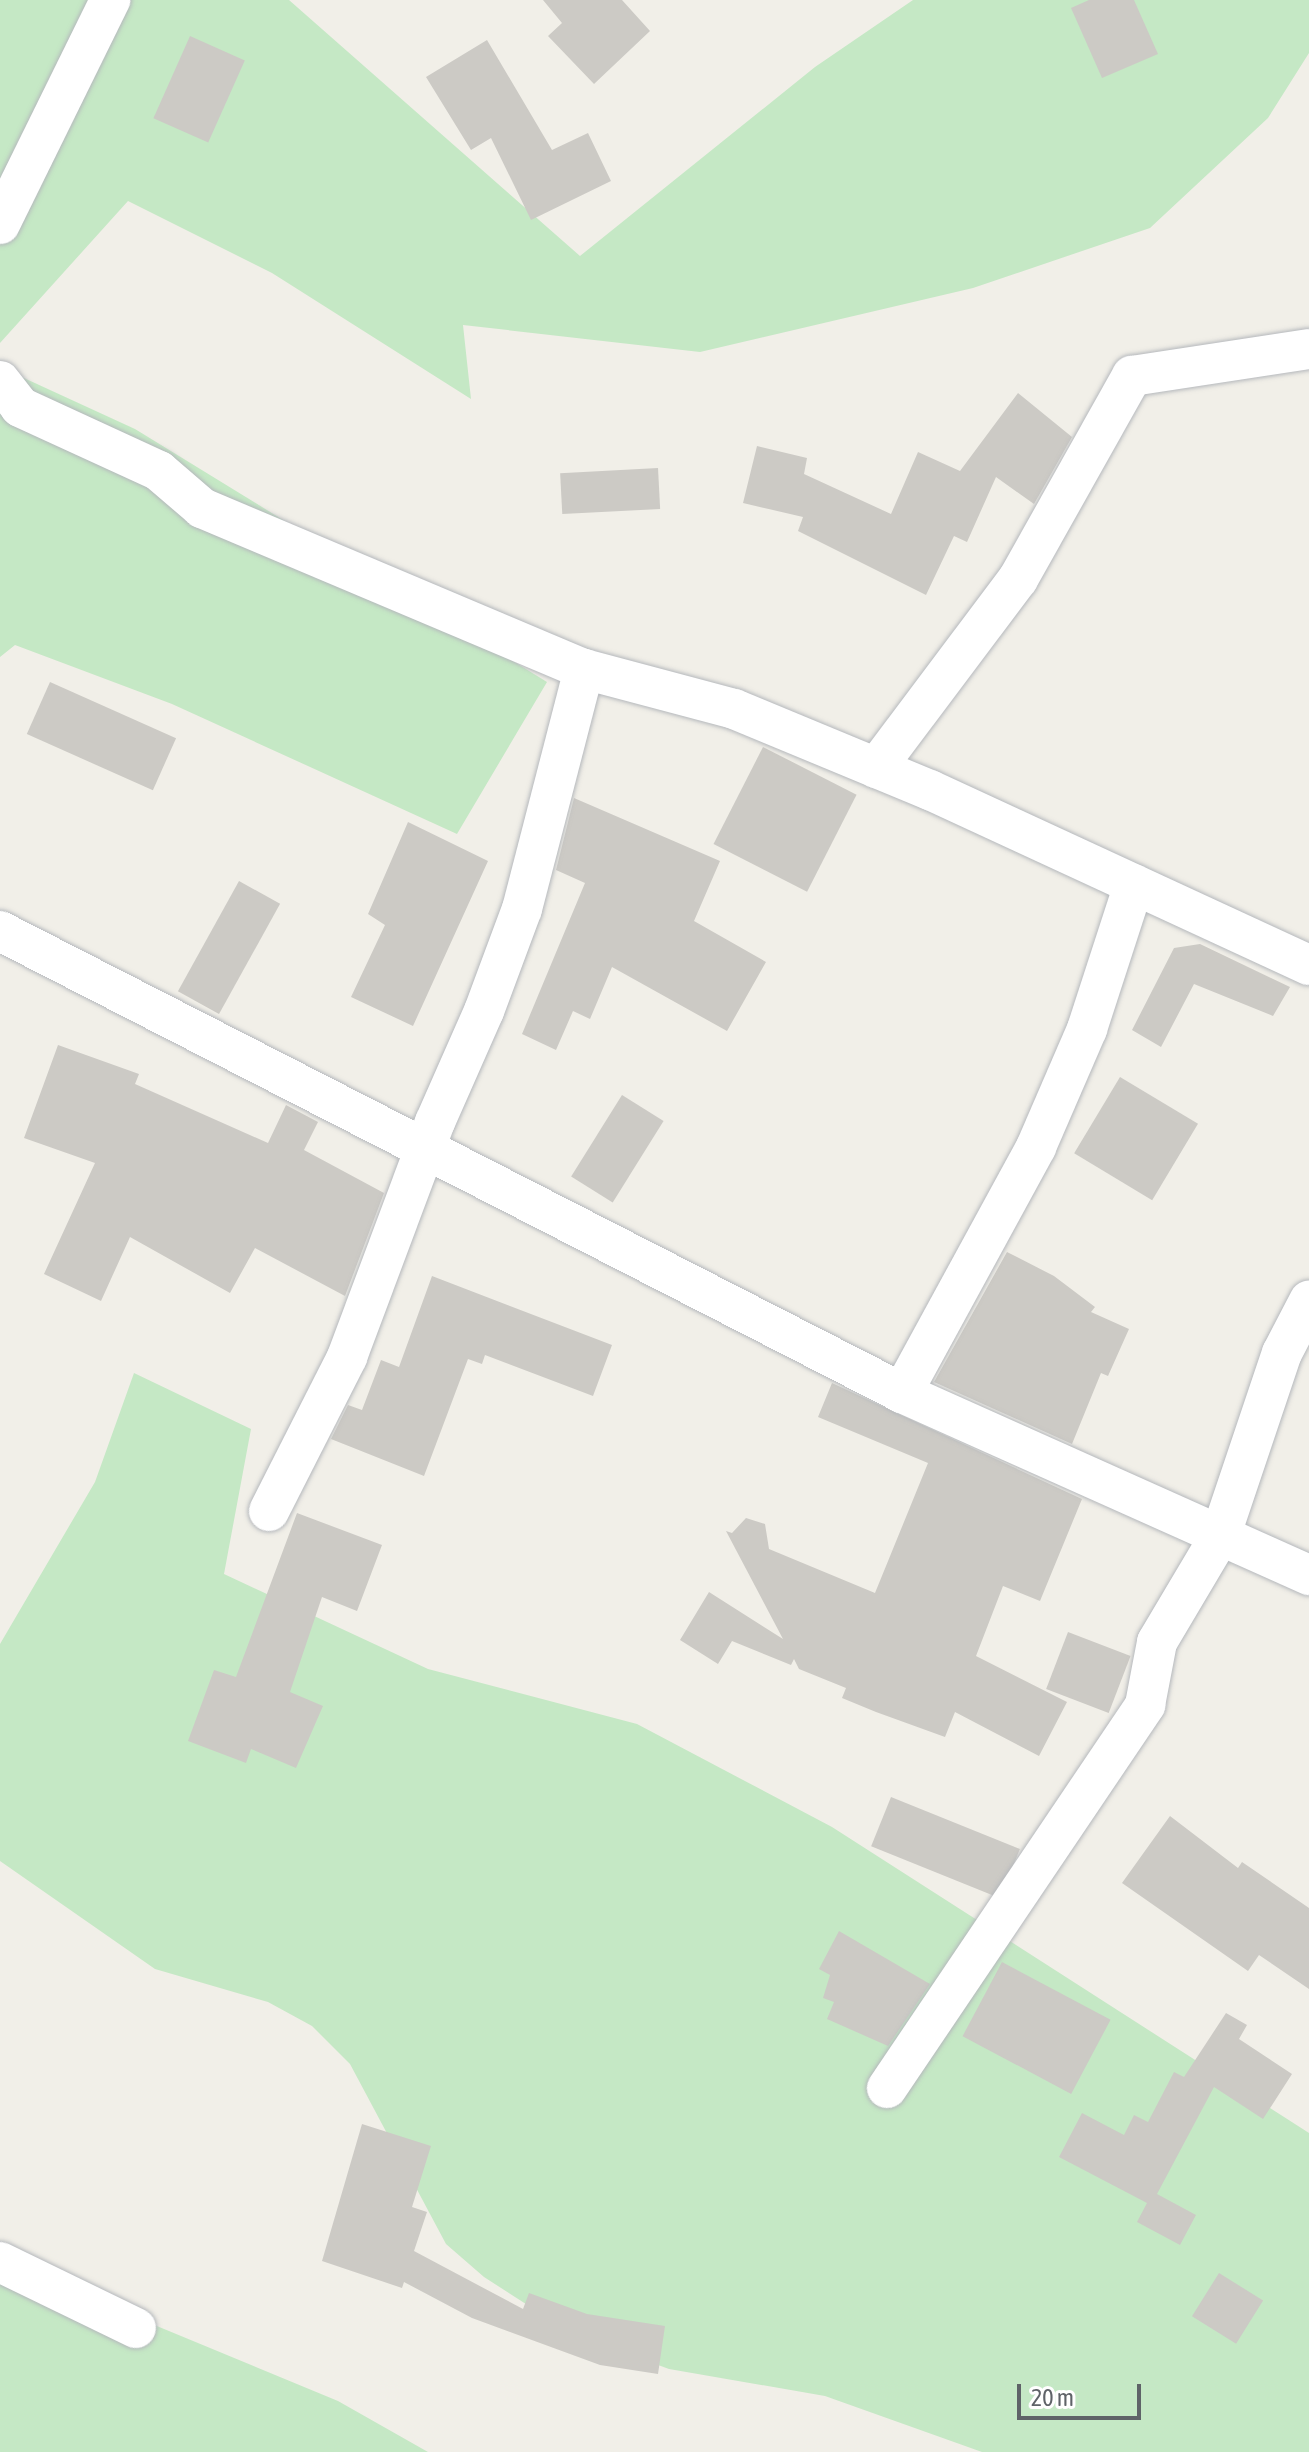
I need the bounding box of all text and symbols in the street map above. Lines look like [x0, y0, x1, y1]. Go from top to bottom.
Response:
scale bar [1021, 2368, 1145, 2418]
text: 20 m [1031, 2384, 1074, 2411]

